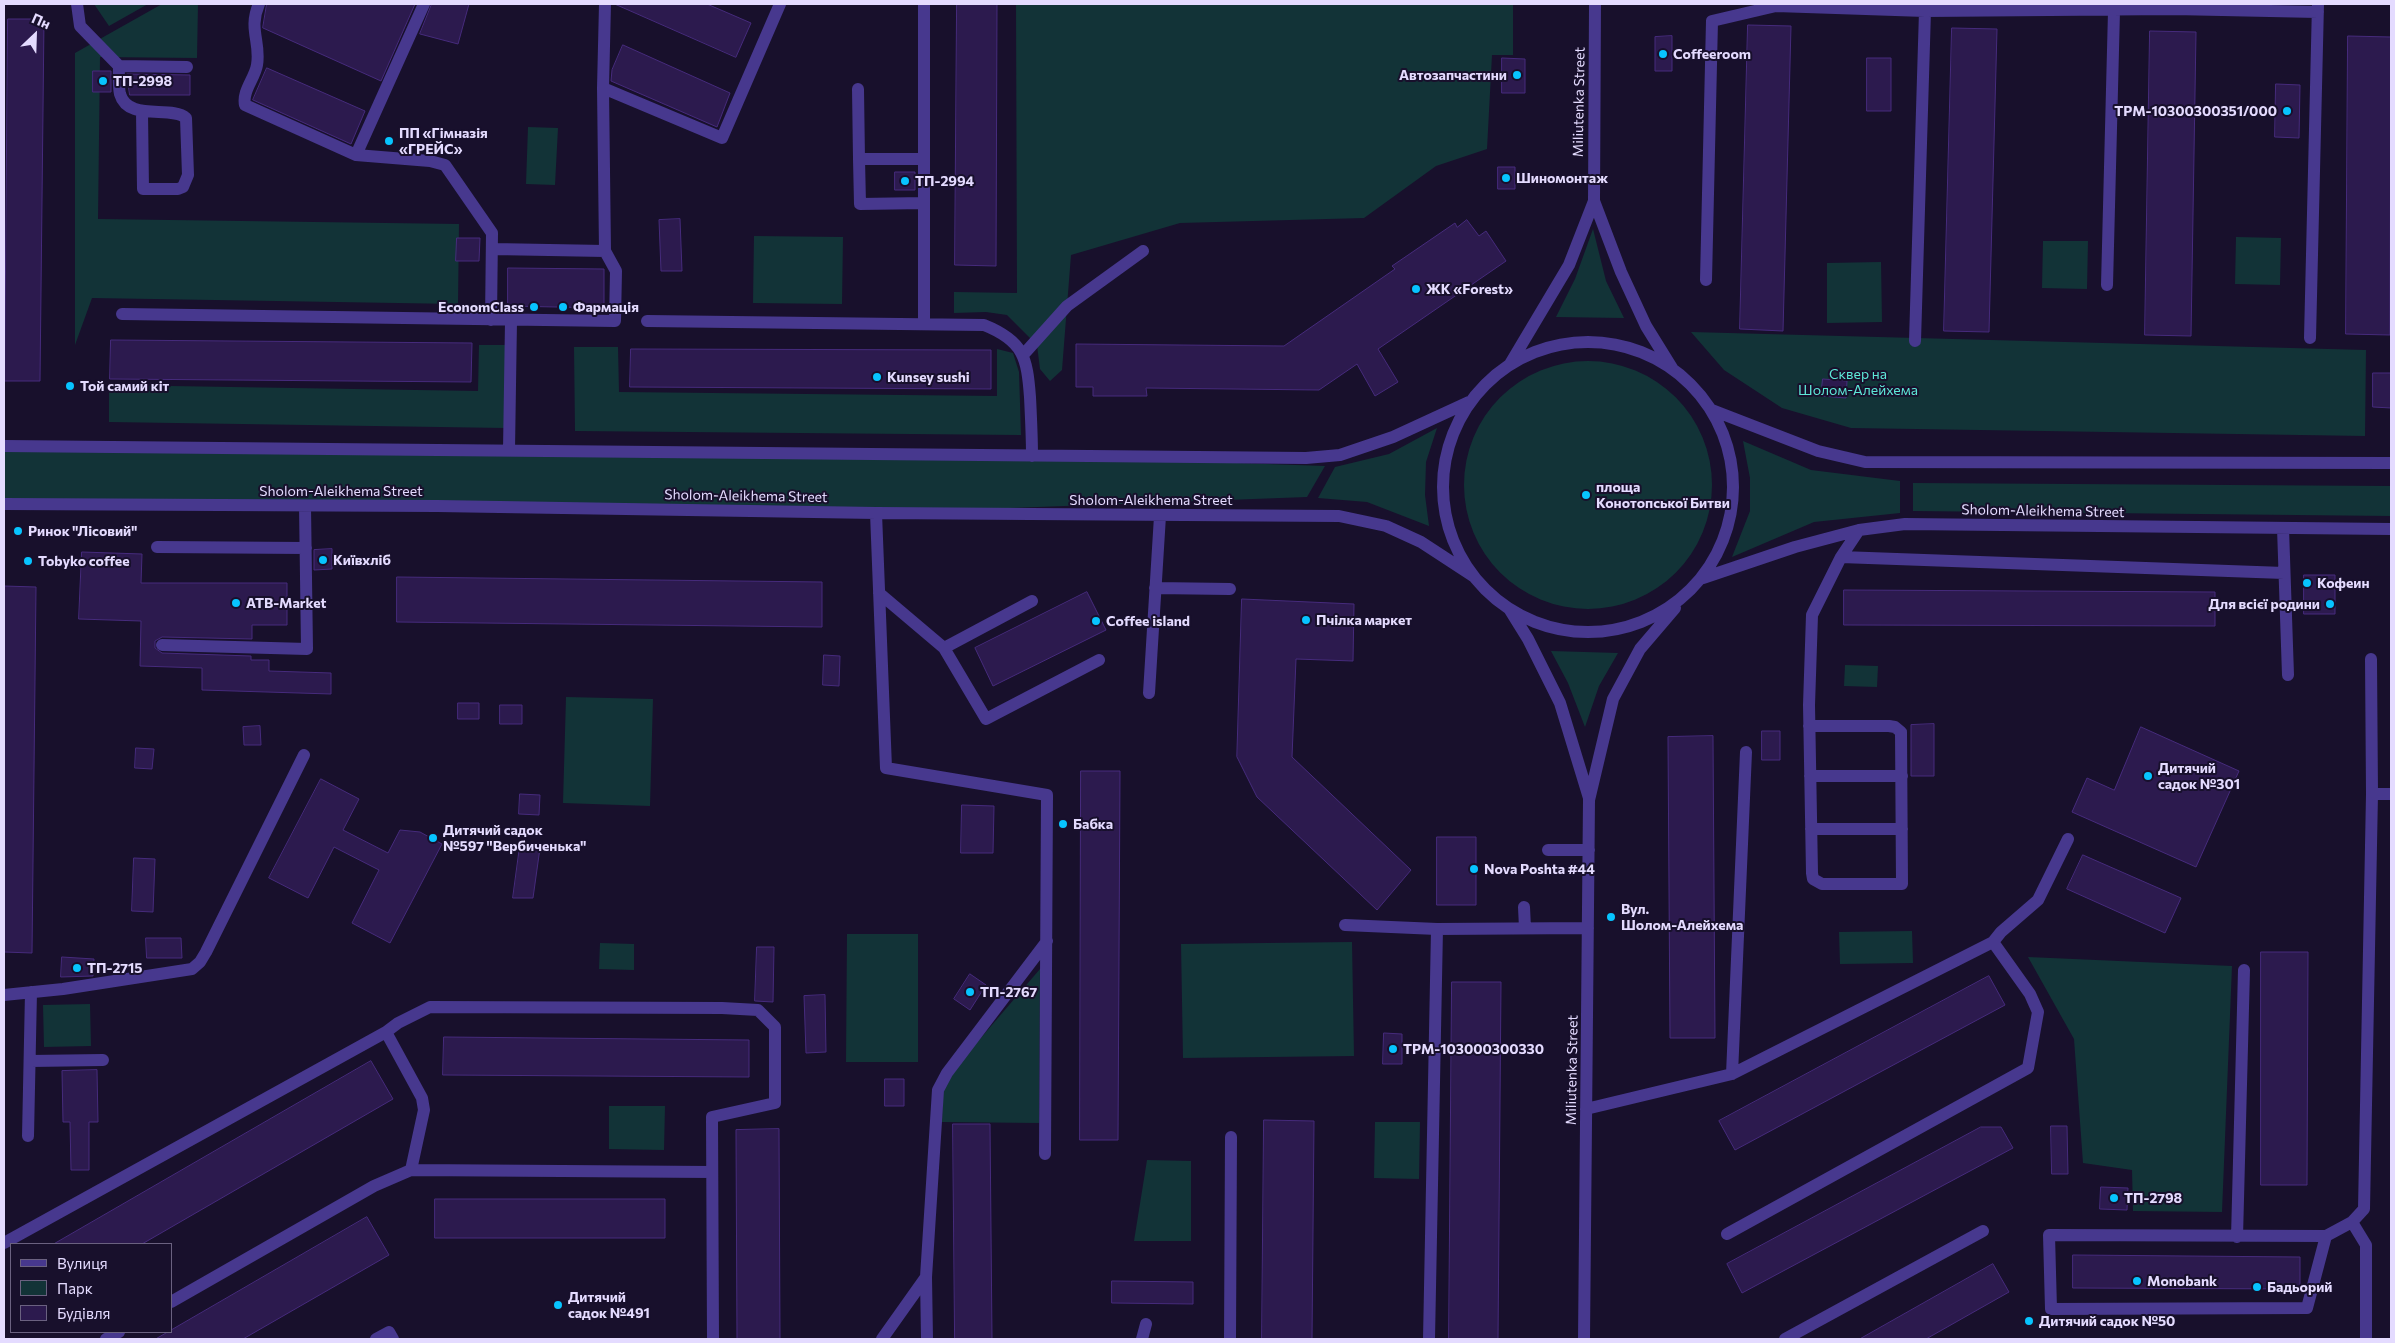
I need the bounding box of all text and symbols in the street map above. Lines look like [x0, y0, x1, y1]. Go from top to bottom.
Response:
text: Пн [29, 9, 53, 32]
north arrow [10, 10, 60, 60]
place label: Coffeeroom [1673, 46, 1751, 62]
street label: Miliutenka Street [1570, 47, 1588, 157]
marker: Coffeeroom [1657, 48, 1669, 60]
place label: Автозапчастини [1399, 67, 1507, 83]
marker: Автозапчастини [1511, 69, 1523, 81]
place label: ТП-2998 [113, 73, 172, 89]
marker: ТП-2998 [97, 75, 109, 87]
place label: ТРМ-10300300351/000 [2114, 103, 2277, 119]
marker: ТРМ-10300300351/000 [2281, 105, 2293, 117]
place label: ПП «Гімназія «ГРЕЙС» [399, 125, 488, 158]
marker: ПП «Гімназія «ГРЕЙС» [383, 135, 395, 147]
place label: Шиномонтаж [1516, 170, 1608, 186]
marker: Шиномонтаж [1500, 172, 1512, 184]
place label: ТП-2994 [915, 173, 974, 189]
marker: ТП-2994 [899, 175, 911, 187]
place label: ЖК «Forest» [1426, 281, 1513, 297]
marker: ЖК «Forest» [1410, 283, 1422, 295]
place label: EconomClass [438, 299, 524, 315]
place label: Фармація [573, 299, 639, 315]
marker: EconomClass [528, 301, 540, 313]
marker: Фармація [557, 301, 569, 313]
park label: Сквер на Шолом-Алейхема [1798, 366, 1918, 398]
place label: Kunsey sushi [887, 369, 970, 385]
marker: Kunsey sushi [871, 371, 883, 383]
place label: Той самий кіт [80, 378, 169, 394]
marker: Той самий кіт [64, 380, 76, 392]
place label: площа Конотопської Битви [1596, 479, 1730, 512]
street label: Sholom-Aleikhema Street [259, 483, 423, 499]
street label: Sholom-Aleikhema Street [664, 486, 828, 506]
marker: площа Конотопської Битви [1580, 489, 1592, 501]
street label: Sholom-Aleikhema Street [1069, 492, 1233, 508]
street label: Sholom-Aleikhema Street [1961, 501, 2125, 521]
place label: Ринок "Лісовий" [28, 523, 137, 539]
marker: Ринок "Лісовий" [12, 525, 24, 537]
place label: Київхліб [333, 552, 391, 568]
place label: Tobyko coffee [38, 553, 130, 569]
marker: Київхліб [317, 554, 329, 566]
marker: Tobyko coffee [22, 555, 34, 567]
place label: Кофеин [2317, 575, 2370, 591]
marker: Кофеин [2301, 577, 2313, 589]
place label: ATB-Market [246, 595, 326, 611]
place label: Для всієї родини [2209, 596, 2320, 612]
marker: ATB-Market [230, 597, 242, 609]
marker: Для всієї родини [2324, 598, 2336, 610]
place label: Пчілка маркет [1316, 612, 1412, 628]
place label: Coffee island [1106, 613, 1190, 629]
marker: Пчілка маркет [1300, 614, 1312, 626]
marker: Coffee island [1090, 615, 1102, 627]
place label: Дитячий садок №301 [2158, 760, 2240, 792]
marker: Дитячий садок №301 [2142, 770, 2154, 782]
place label: Бабка [1073, 816, 1113, 832]
marker: Бабка [1057, 818, 1069, 830]
place label: Дитячий садок №597 "Вербиченька" [443, 822, 586, 854]
marker: Дитячий садок №597 "Вербиченька" [427, 832, 439, 844]
place label: Nova Poshta #44 [1484, 861, 1595, 877]
marker: Nova Poshta #44 [1468, 863, 1480, 875]
place label: Вул. Шолом-Алейхема [1621, 901, 1743, 934]
marker: Вул. Шолом-Алейхема [1605, 911, 1617, 923]
place label: ТП-2715 [87, 960, 143, 976]
marker: ТП-2715 [71, 962, 83, 974]
place label: ТП-2767 [980, 984, 1037, 1000]
marker: ТП-2767 [964, 986, 976, 998]
street label: Miliutenka Street [1563, 1015, 1581, 1125]
place label: ТРМ-103000300330 [1403, 1041, 1544, 1057]
marker: ТРМ-103000300330 [1387, 1043, 1399, 1055]
place label: ТП-2798 [2124, 1190, 2182, 1206]
marker: ТП-2798 [2108, 1192, 2120, 1204]
legend [10, 1243, 172, 1333]
text: Вулиця [57, 1254, 108, 1272]
place label: Monobank [2147, 1273, 2217, 1289]
marker: Monobank [2131, 1275, 2143, 1287]
text: Парк [57, 1279, 93, 1297]
place label: Бадьорий [2267, 1279, 2332, 1295]
marker: Бадьорий [2251, 1281, 2263, 1293]
place label: Дитячий садок №491 [568, 1289, 650, 1321]
marker: Дитячий садок №491 [552, 1299, 564, 1311]
text: Будівля [57, 1304, 110, 1322]
place label: Дитячий садок №50 [2039, 1313, 2175, 1329]
marker: Дитячий садок №50 [2023, 1315, 2035, 1327]

